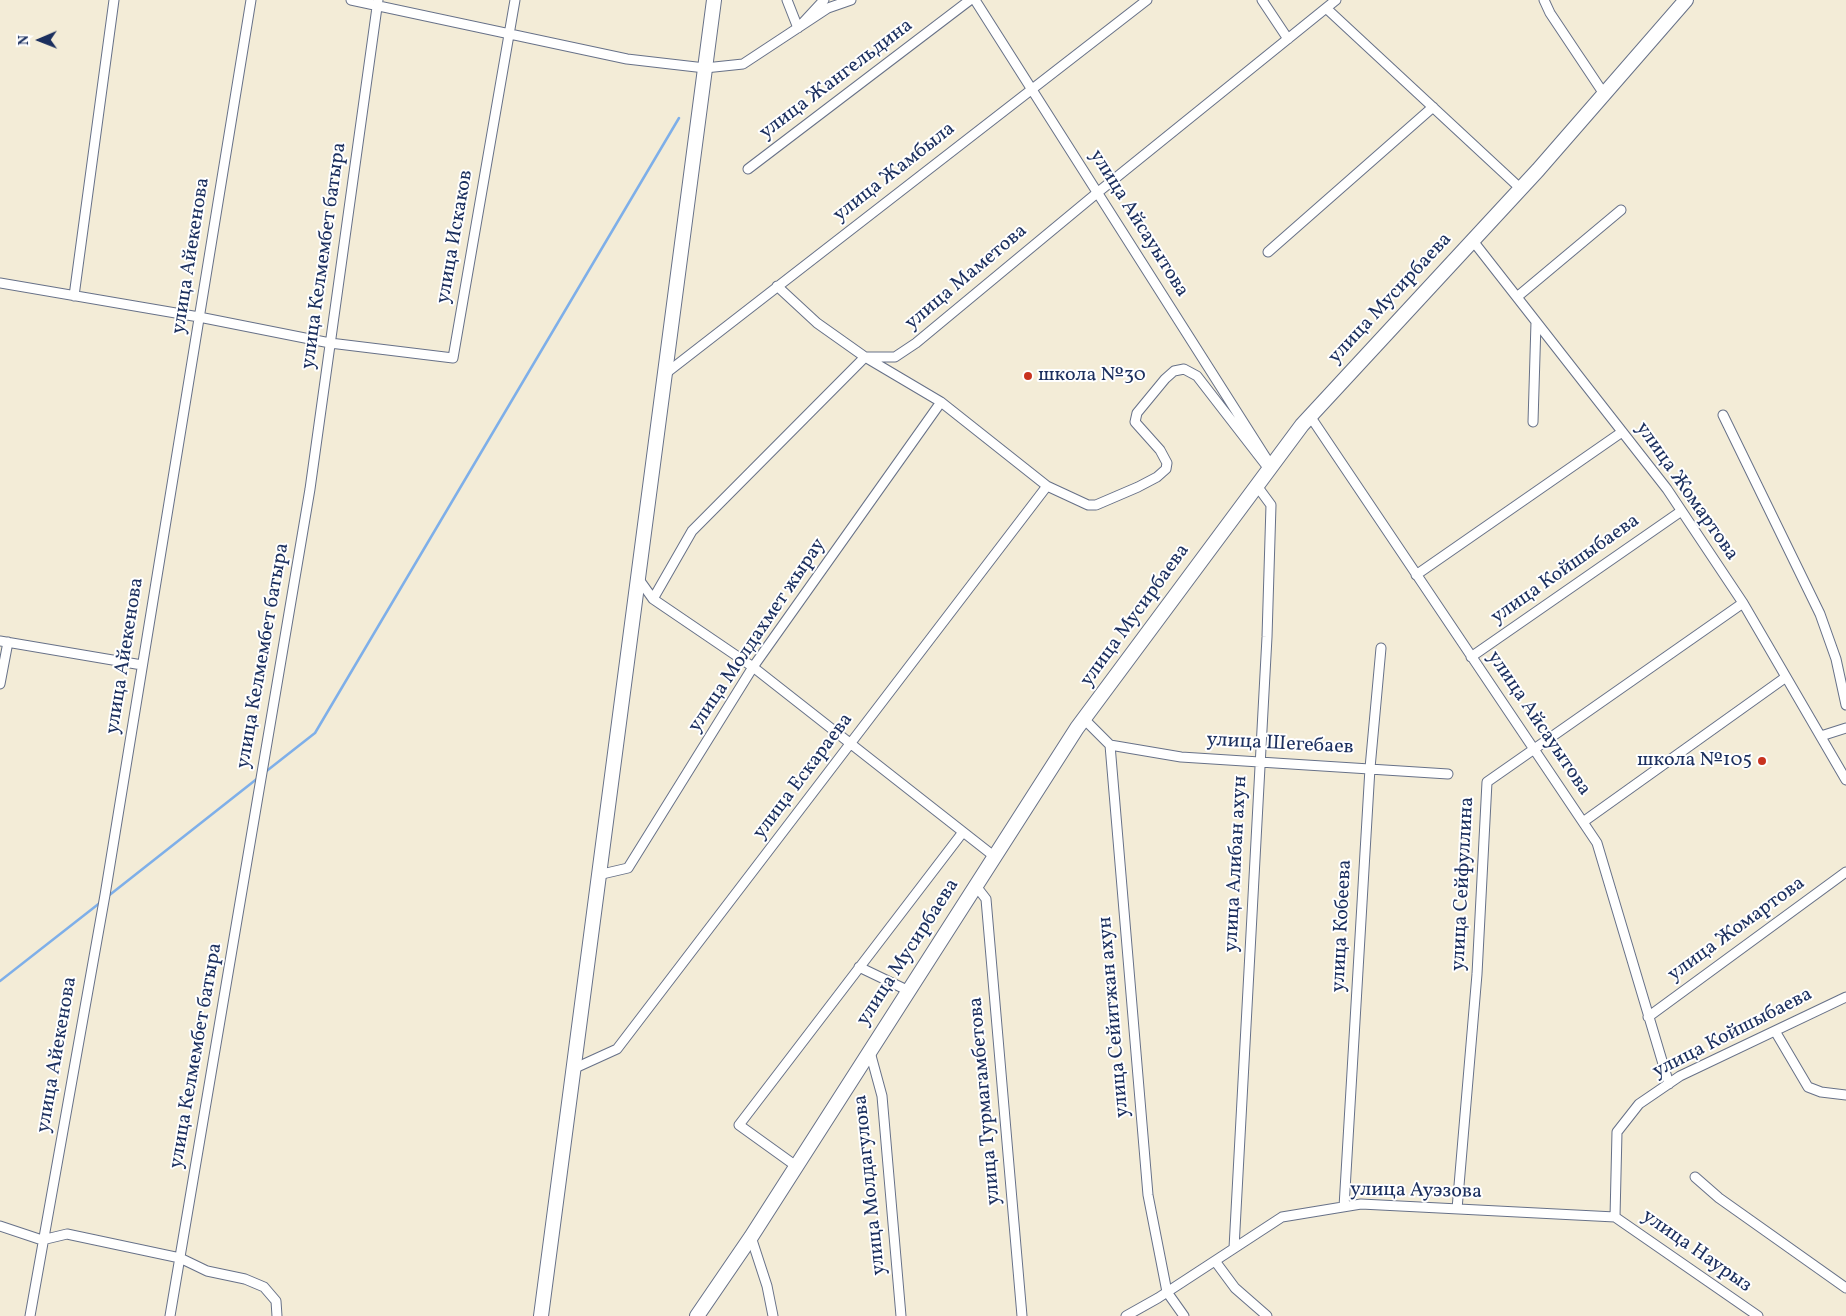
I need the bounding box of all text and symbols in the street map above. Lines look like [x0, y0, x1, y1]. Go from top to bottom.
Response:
street label: улица Жангельдина [756, 14, 918, 146]
north arrow [15, 15, 65, 65]
text: N [15, 35, 34, 46]
street label: улица Жамбыла [829, 118, 961, 228]
street label: улица Келмембет батыра [297, 141, 353, 371]
street label: улица Айсауытова [1083, 146, 1193, 302]
street label: улица Искаков [432, 168, 480, 306]
street label: улица Айекенова [168, 176, 216, 336]
street label: улица Маметова [901, 220, 1033, 336]
street label: улица Мусирбаева [1324, 228, 1458, 370]
place label: школа №30 [1038, 364, 1146, 388]
marker: школа №30 [1022, 370, 1034, 382]
street label: улица Жомартова [1629, 418, 1743, 566]
street label: улица Койшыбаева [1487, 510, 1645, 630]
street label: улица Молдахмет жырау [684, 534, 832, 738]
street label: улица Мусирбаева [1076, 540, 1196, 692]
street label: улица Келмембет батыра [232, 541, 296, 771]
street label: улица Айекенова [102, 576, 150, 736]
street label: улица Айсауытова [1481, 647, 1595, 801]
street label: улица Ескараева [749, 709, 859, 845]
street label: улица Шегебаев [1206, 729, 1354, 761]
place label: школа №105 [1637, 749, 1752, 773]
marker: школа №105 [1756, 755, 1768, 767]
street label: улица Алибан ахун [1220, 775, 1254, 953]
street label: улица Сейфуллина [1447, 796, 1481, 972]
street label: улица Кобеева [1328, 859, 1358, 993]
street label: улица Жомартова [1664, 872, 1810, 988]
street label: улица Мусирбаева [852, 875, 966, 1031]
street label: улица Сейитжан ахун [1094, 915, 1136, 1119]
street label: улица Келмембет батыра [165, 941, 229, 1171]
street label: улица Айекенова [32, 975, 84, 1135]
street label: улица Койшыбаева [1649, 983, 1817, 1085]
street label: улица Турмагамбетова [965, 996, 1007, 1206]
street label: улица Молдагулова [850, 1094, 892, 1276]
street label: улица Ауэзова [1350, 1179, 1482, 1205]
street label: улица Наурыз [1636, 1205, 1756, 1299]

